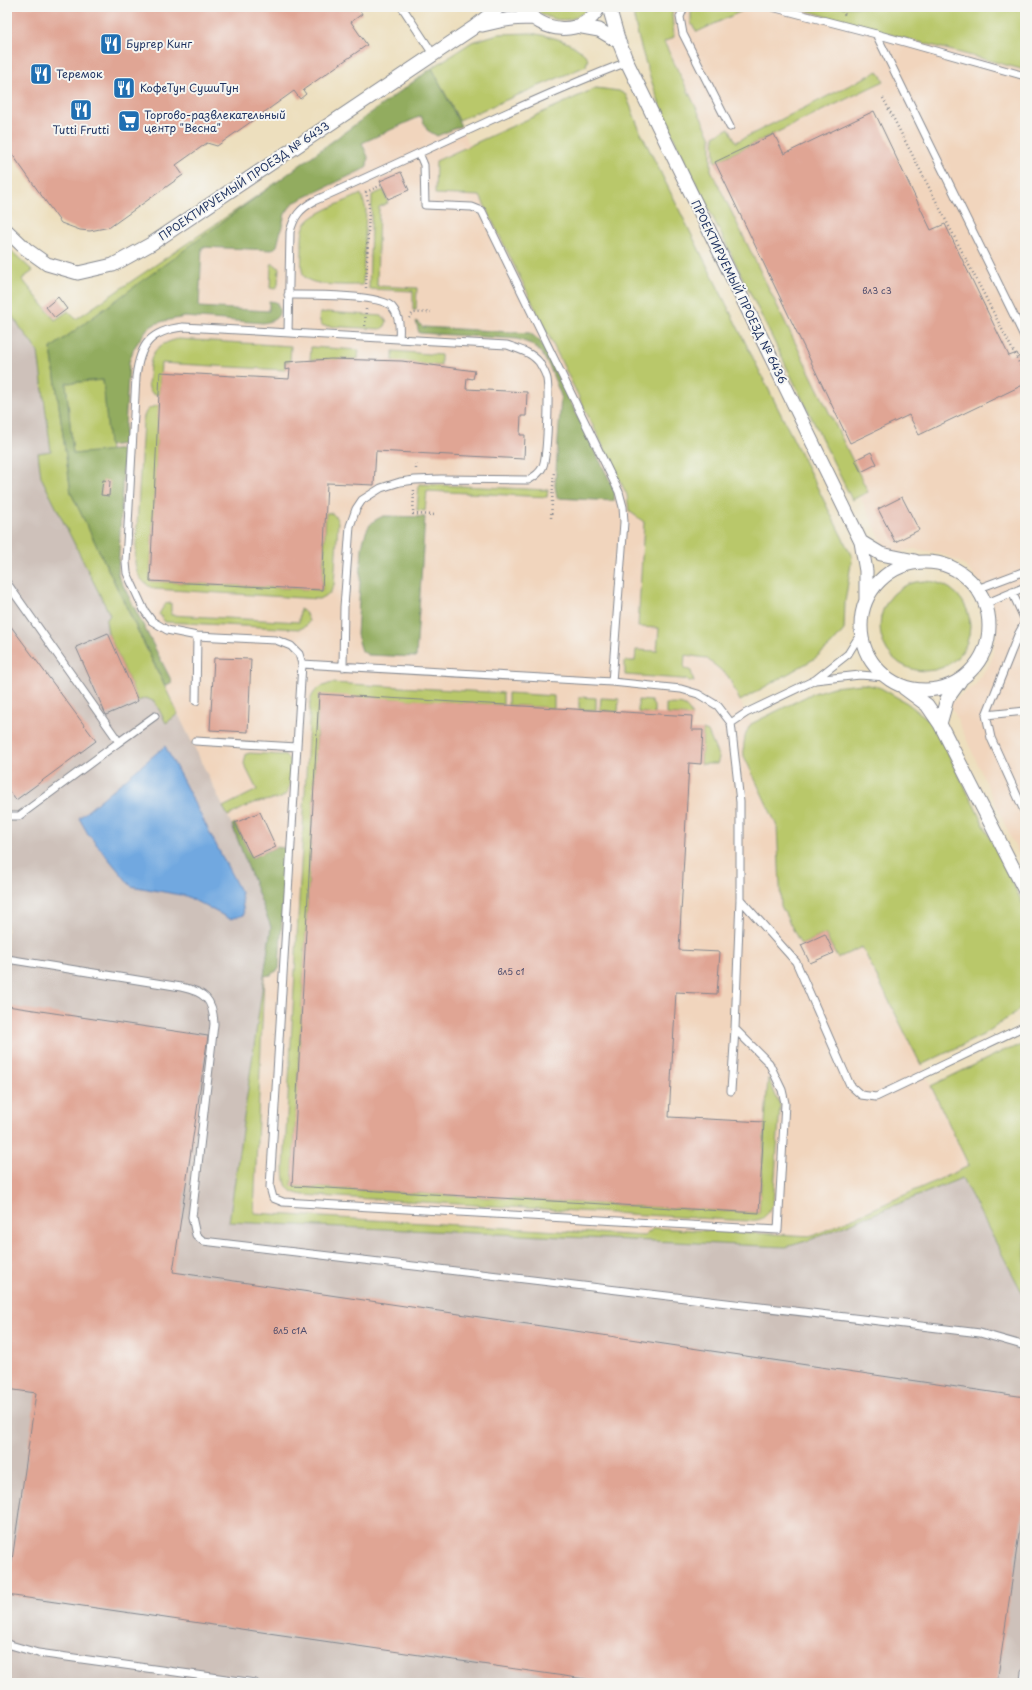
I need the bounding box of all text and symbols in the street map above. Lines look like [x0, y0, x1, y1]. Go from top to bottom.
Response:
restaurant icon: Бургер Кинг [98, 31, 124, 57]
place label: Бургер Кинг [126, 35, 192, 52]
restaurant icon: Теремок [28, 61, 54, 87]
place label: Теремок [56, 65, 103, 82]
restaurant icon: КофеТун СушиТун [111, 75, 137, 101]
place label: КофеТун СушиТун [140, 79, 239, 96]
restaurant icon: Tutti Frutti [68, 97, 94, 123]
place label: Торгово-развлекательный центр "Весна" [144, 106, 286, 136]
supermarket icon: Торгово-развлекательный центр "Весна" [116, 108, 142, 134]
street label: ПРОЕКТИРУЕМЫЙ ПРОЕЗД № 6433 [155, 117, 332, 244]
place label: Tutti Frutti [52, 121, 110, 138]
street label: ПРОЕКТИРУЕМЫЙ ПРОЕЗД № 6436 [687, 197, 792, 387]
house number: вл3 с3 [862, 283, 892, 297]
house number: вл5 с1 [497, 964, 525, 978]
house number: вл5 с1А [273, 1323, 307, 1337]

